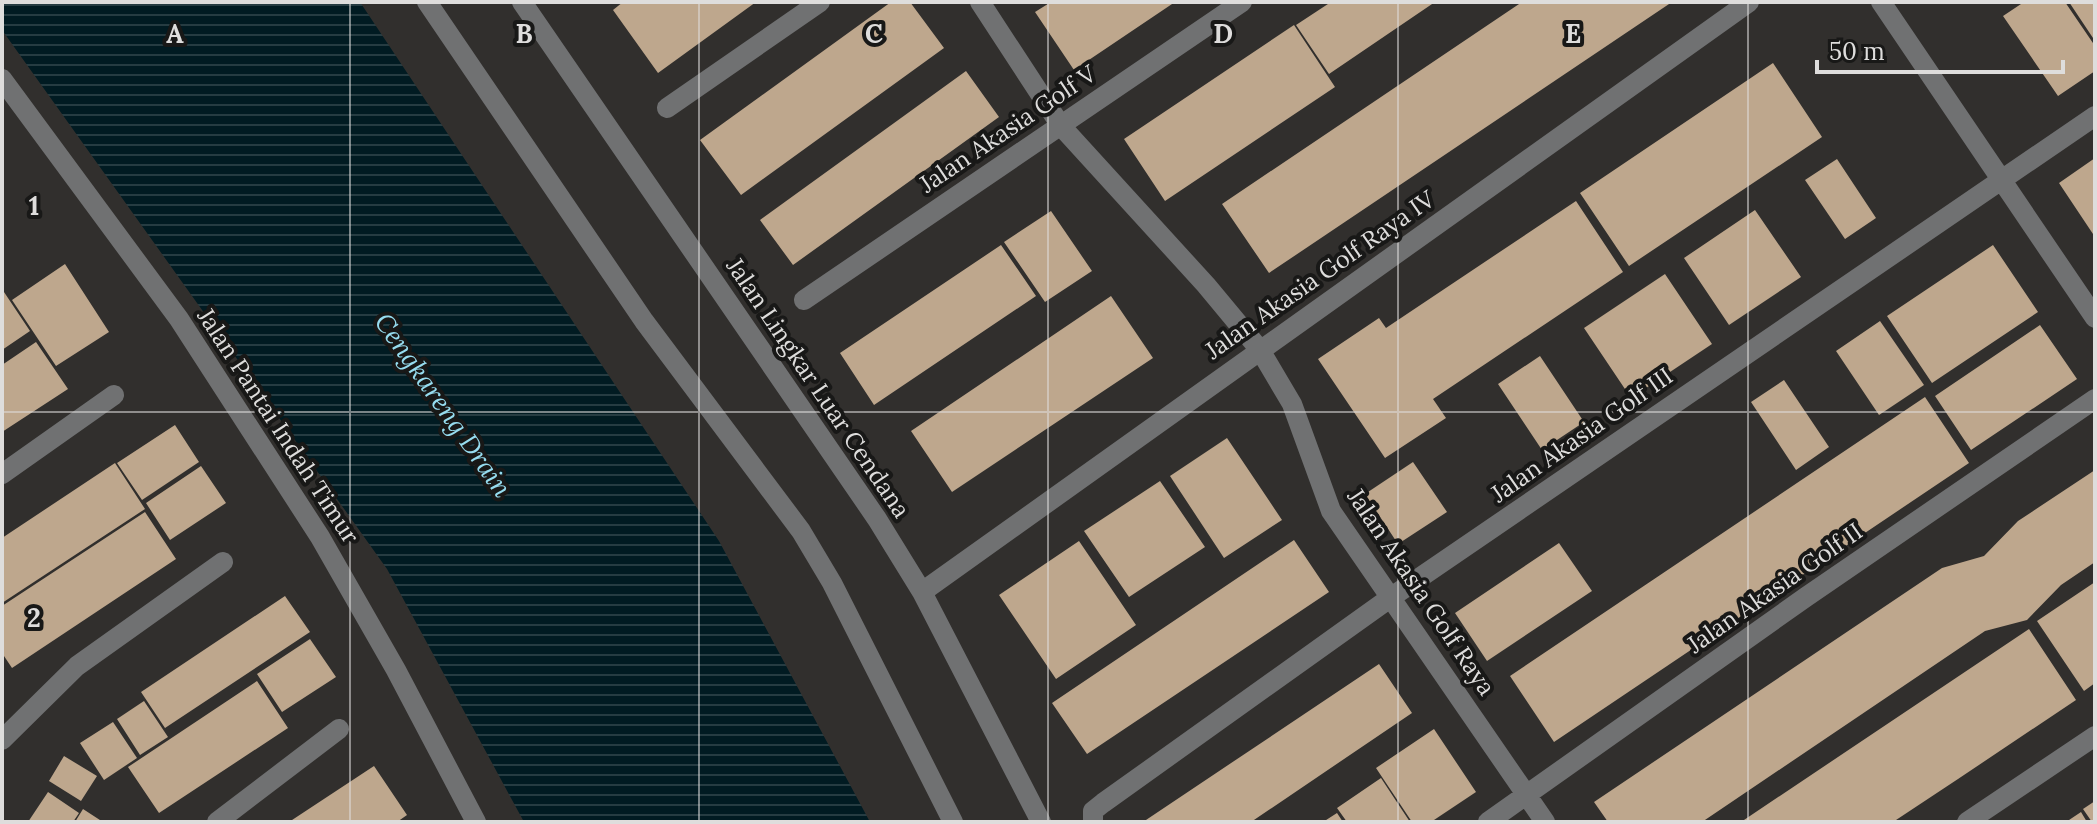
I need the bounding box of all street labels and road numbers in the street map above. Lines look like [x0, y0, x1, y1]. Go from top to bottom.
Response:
street label: Jalan Akasia Golf V [913, 57, 1103, 200]
street label: Jalan Akasia Golf Raya IV [1198, 183, 1442, 366]
street label: Jalan Lingkar Luar Cendana [719, 251, 917, 524]
street label: Jalan Pantai Indah Timur [190, 301, 367, 550]
street label: Jalan Akasia Golf III [1484, 360, 1679, 510]
street label: Jalan Akasia Golf Raya [1340, 481, 1502, 701]
street label: Jalan Akasia Golf II [1680, 516, 1868, 660]

